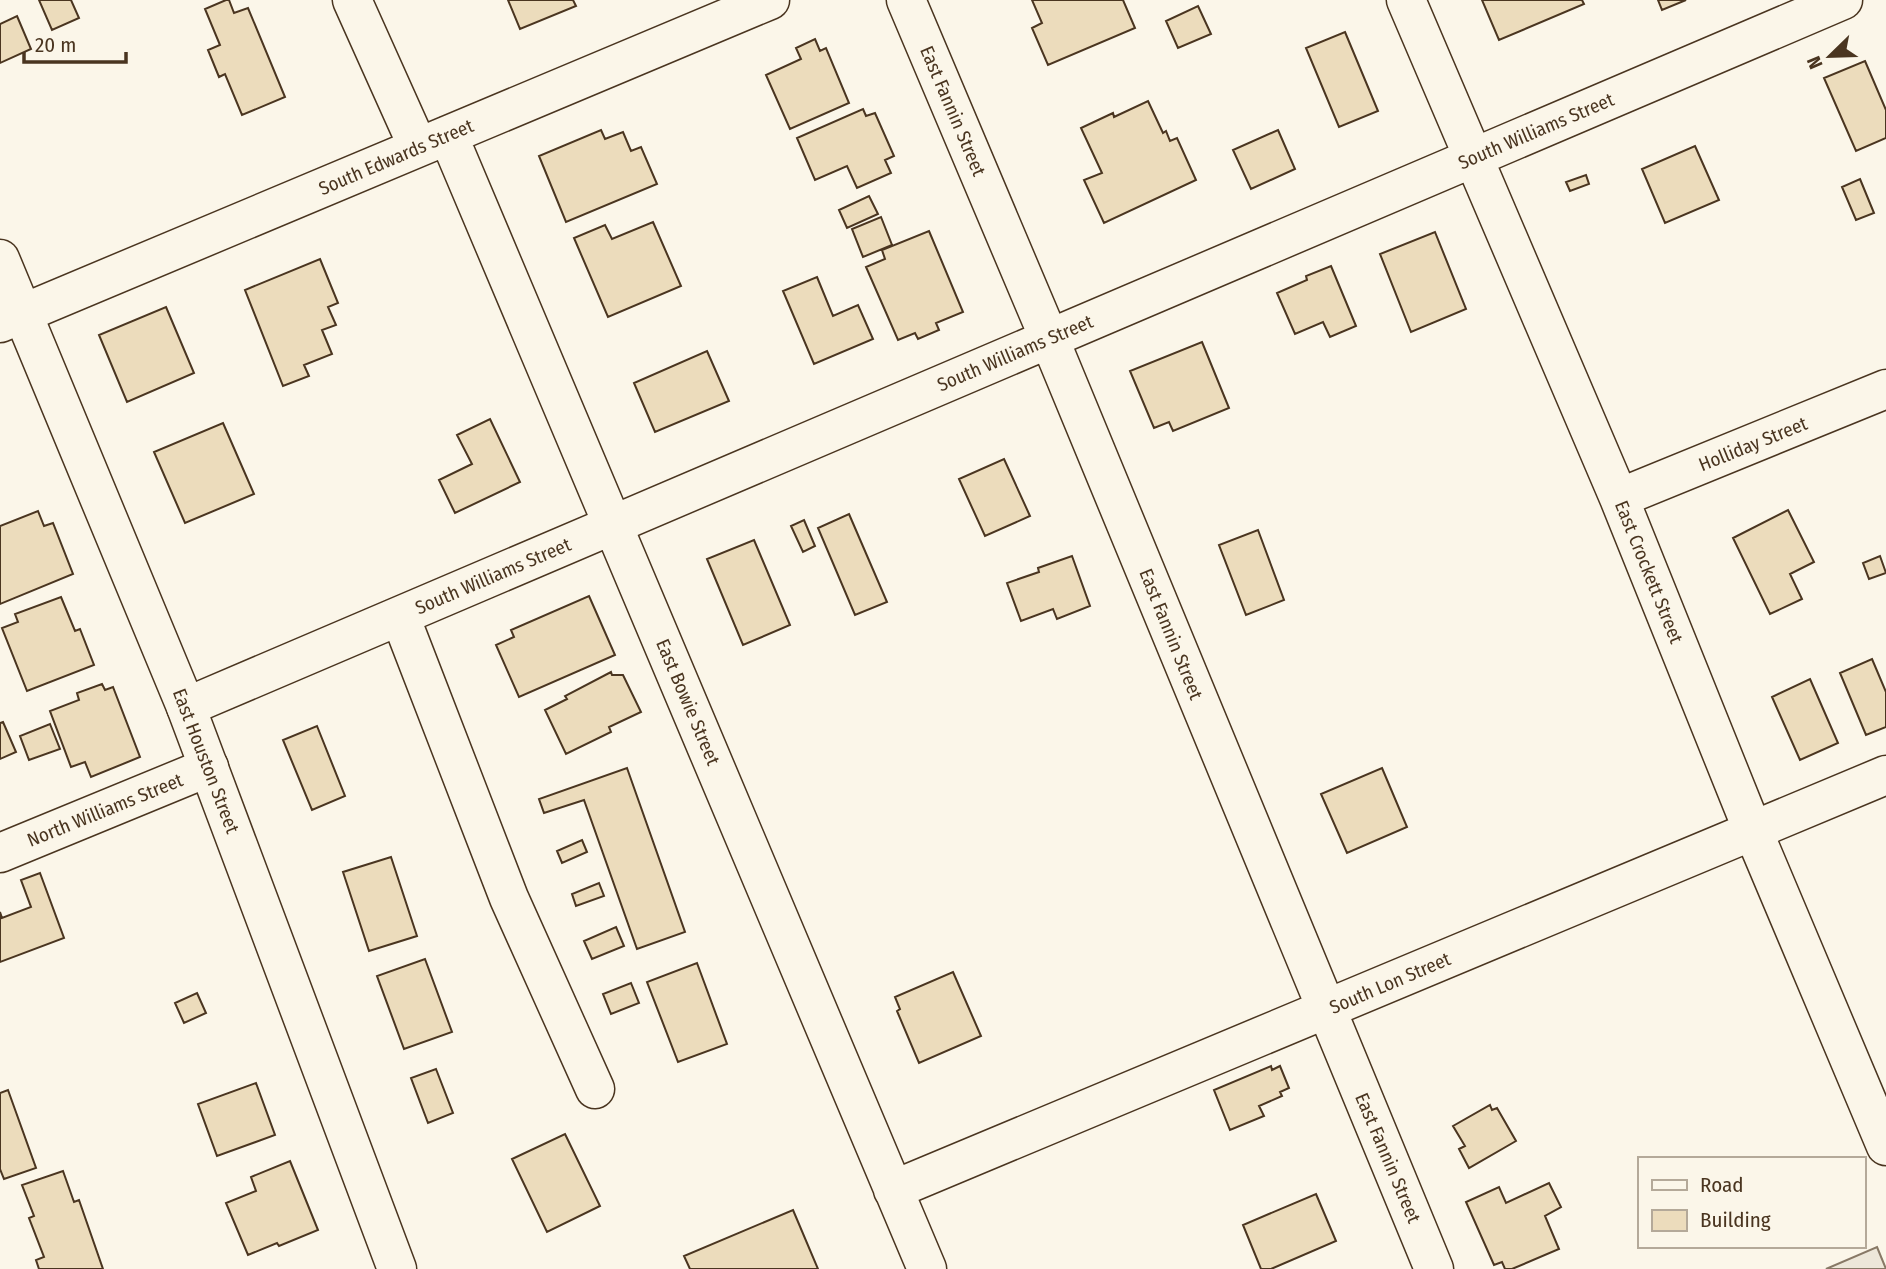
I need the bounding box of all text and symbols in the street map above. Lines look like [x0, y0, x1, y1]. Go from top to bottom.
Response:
scale bar [24, 21, 126, 65]
north arrow [1795, 21, 1865, 91]
text: 20 m [35, 32, 76, 58]
street label: East Fannin Street [915, 42, 991, 180]
text: N [1802, 53, 1828, 72]
street label: South Williams Street [1455, 87, 1618, 174]
street label: South Edwards Street [315, 114, 478, 200]
street label: South Williams Street [934, 309, 1097, 396]
street label: Holliday Street [1695, 411, 1811, 476]
street label: East Crockett Street [1610, 497, 1688, 647]
street label: South Williams Street [412, 532, 575, 619]
street label: East Fannin Street [1134, 565, 1208, 704]
street label: East Bowie Street [651, 635, 725, 769]
street label: East Houston Street [168, 685, 244, 837]
street label: North Williams Street [24, 768, 187, 852]
street label: South Lon Street [1326, 947, 1455, 1019]
street label: East Fannin Street [1350, 1089, 1426, 1227]
legend [1638, 1157, 1865, 1248]
text: Road [1700, 1172, 1744, 1198]
text: Building [1700, 1207, 1771, 1233]

